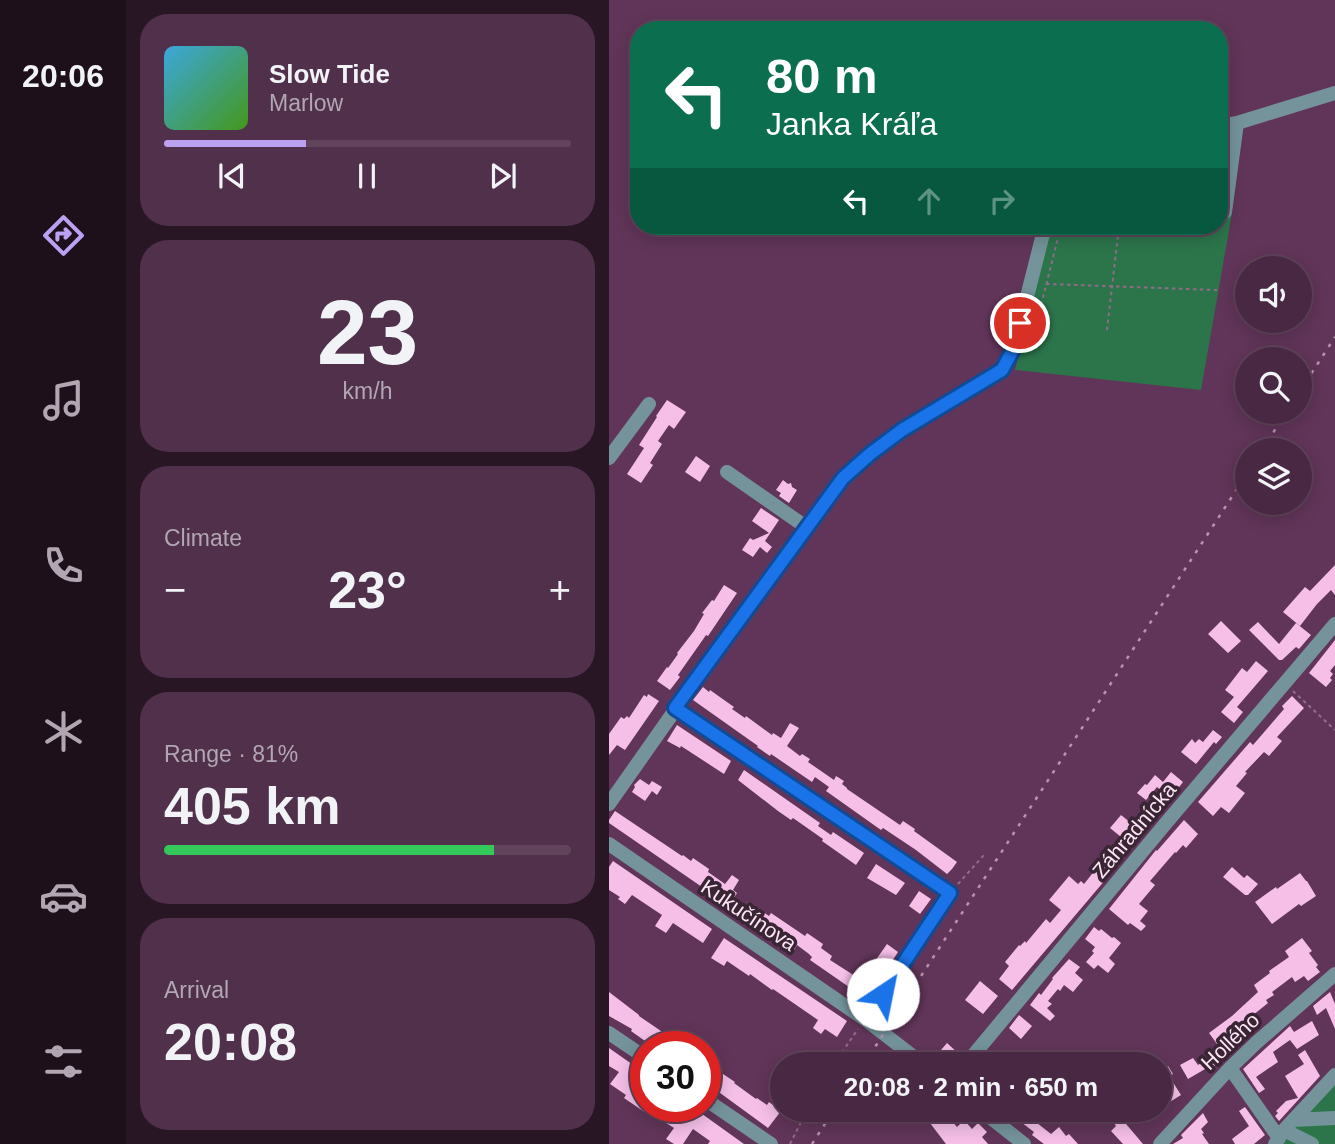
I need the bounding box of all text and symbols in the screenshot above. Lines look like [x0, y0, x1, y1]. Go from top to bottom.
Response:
icon: left [651, 49, 742, 140]
text: 80 m [766, 49, 878, 103]
text: 20:06 [22, 58, 104, 94]
text: Slow Tide [269, 59, 390, 89]
text: Marlow [269, 90, 343, 116]
text: Janka Kráľa [766, 106, 937, 142]
icon: previous [213, 157, 251, 195]
icon: pause [348, 157, 386, 195]
icon: next [484, 157, 522, 195]
icon: left [837, 182, 875, 220]
icon: ahead [910, 182, 948, 220]
icon: right [983, 182, 1021, 220]
icon: directions [39, 211, 88, 260]
map controls [1235, 256, 1312, 515]
button: sound [1235, 256, 1312, 333]
text: 23 [317, 282, 418, 383]
pin [990, 293, 1050, 353]
icon: arrive [1001, 304, 1039, 342]
button: search [1235, 347, 1312, 424]
icon: music [39, 376, 88, 425]
text: km/h [343, 378, 392, 404]
button: layers [1235, 438, 1312, 515]
text: Climate [164, 525, 242, 551]
icon: phone [39, 541, 88, 590]
text: 23° [328, 561, 407, 619]
text: − [164, 569, 186, 611]
text: + [549, 569, 571, 611]
icon: climate [39, 707, 88, 756]
text: Range · 81% [164, 741, 298, 767]
text: 405 km [164, 777, 340, 835]
street label: Záhradnícka [1088, 778, 1181, 882]
icon: car [39, 872, 88, 921]
street label: Kukučínova [697, 875, 801, 955]
position arrow [846, 957, 920, 1031]
text: Arrival [164, 977, 229, 1003]
street label: Hollého [1196, 1008, 1264, 1074]
text: 20:08 [164, 1013, 297, 1071]
speed limit sign: 30 [630, 1031, 721, 1122]
icon: filters [39, 1037, 88, 1086]
text: 20:08 · 2 min · 650 m [844, 1072, 1098, 1102]

